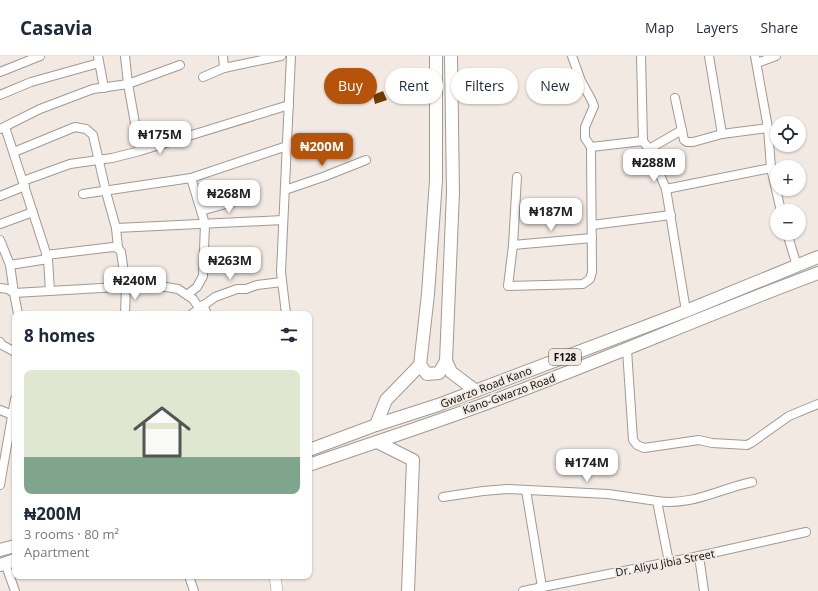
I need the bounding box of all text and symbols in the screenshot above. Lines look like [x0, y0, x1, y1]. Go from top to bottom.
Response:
text: Casavia [20, 15, 93, 41]
text: Map [645, 18, 674, 37]
text: Layers [696, 18, 738, 37]
text: Share [760, 18, 798, 37]
chip: Buy [324, 68, 377, 104]
chip: Rent [385, 68, 443, 104]
chip: Filters [451, 68, 518, 104]
chip: New [526, 68, 584, 104]
map controls [770, 116, 806, 240]
button: locate [770, 116, 806, 152]
pin: ₦175M [132, 121, 188, 155]
text: ₦175M [138, 125, 182, 143]
pin: ₦200M [294, 133, 350, 167]
text: ₦200M [300, 137, 344, 155]
pin: ₦288M [626, 149, 682, 183]
text: ₦288M [632, 153, 676, 171]
button: + [770, 160, 806, 196]
pin: ₦268M [201, 180, 257, 214]
text: ₦268M [207, 184, 251, 202]
pin: ₦187M [523, 198, 579, 232]
text: ₦187M [529, 202, 573, 220]
button: − [770, 204, 806, 240]
pin: ₦263M [202, 247, 258, 281]
text: ₦263M [208, 251, 252, 269]
pin: ₦240M [107, 267, 163, 301]
text: ₦240M [113, 271, 157, 289]
text: 8 homes [24, 324, 95, 347]
icon: filters [278, 324, 300, 346]
road number: F128 [549, 349, 581, 365]
street label: Gwarzo Road Kano [438, 362, 534, 411]
street label: Kano-Gwarzo Road [460, 370, 557, 417]
icon: home [126, 396, 198, 468]
pin: ₦174M [559, 449, 615, 483]
text: ₦174M [565, 453, 609, 471]
text: ₦200M [24, 502, 81, 525]
text: 3 rooms · 80 m² [24, 525, 119, 543]
text: Apartment [24, 543, 89, 561]
street label: Dr. Aliyu Jibia Street [614, 546, 716, 579]

